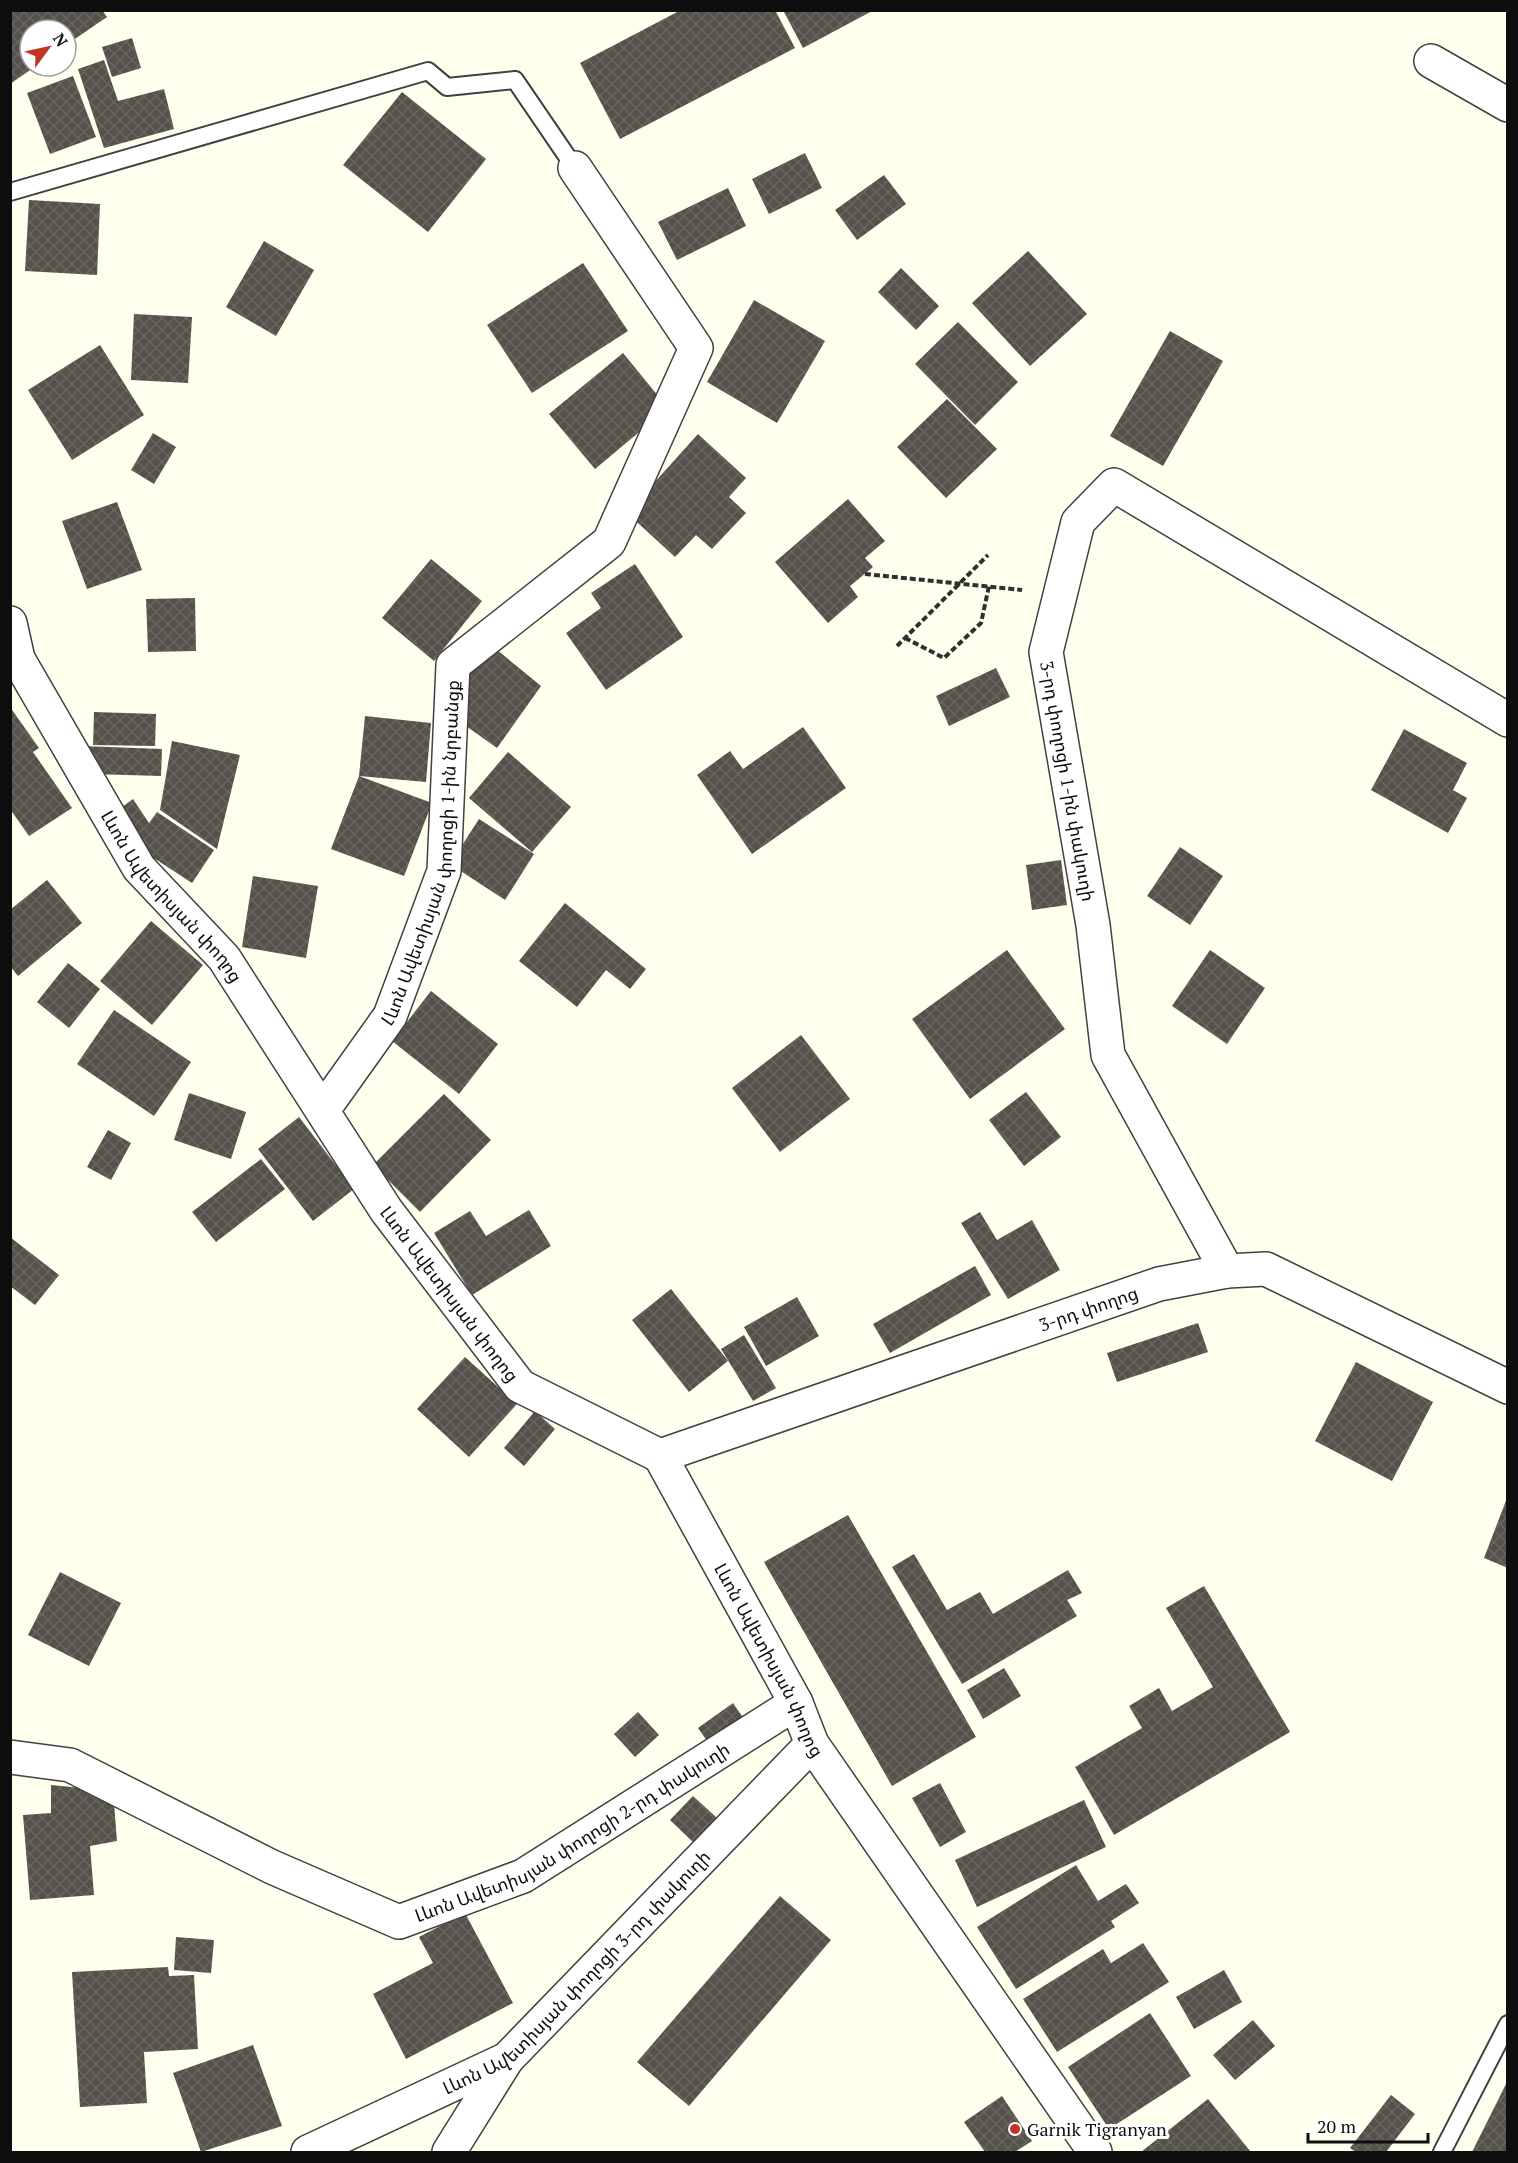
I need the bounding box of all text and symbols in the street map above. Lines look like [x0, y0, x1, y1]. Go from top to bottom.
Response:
north arrow [18, 18, 78, 78]
text: N [48, 29, 73, 51]
street label: 3-րդ փողոցի 1-ին փակուղի [1035, 659, 1101, 903]
street label: Լևոն Ավետիսյան փողոցի 1-ին նրբանցք [375, 679, 464, 1030]
street label: Լևոն Ավետիսյան փողոց [96, 806, 248, 987]
street label: Լևոն Ավետիսյան փողոց [375, 1201, 525, 1387]
street label: 3-րդ փողոց [1036, 1280, 1141, 1337]
street label: Լևոն Ավետիսյան փողոց [709, 1559, 829, 1762]
street label: Լևոն Ավետիսյան փողոցի 2-րդ փակուղի [411, 1736, 734, 1927]
street label: Լևոն Ավետիսյան փողոցի 3-րդ փակուղի [438, 1845, 715, 2100]
scale bar [1308, 2106, 1428, 2144]
text: 20 m [1317, 2114, 1357, 2138]
place label: Garnik Tigranyan [1027, 2117, 1167, 2141]
marker: Garnik Tigranyan [1008, 2122, 1022, 2136]

